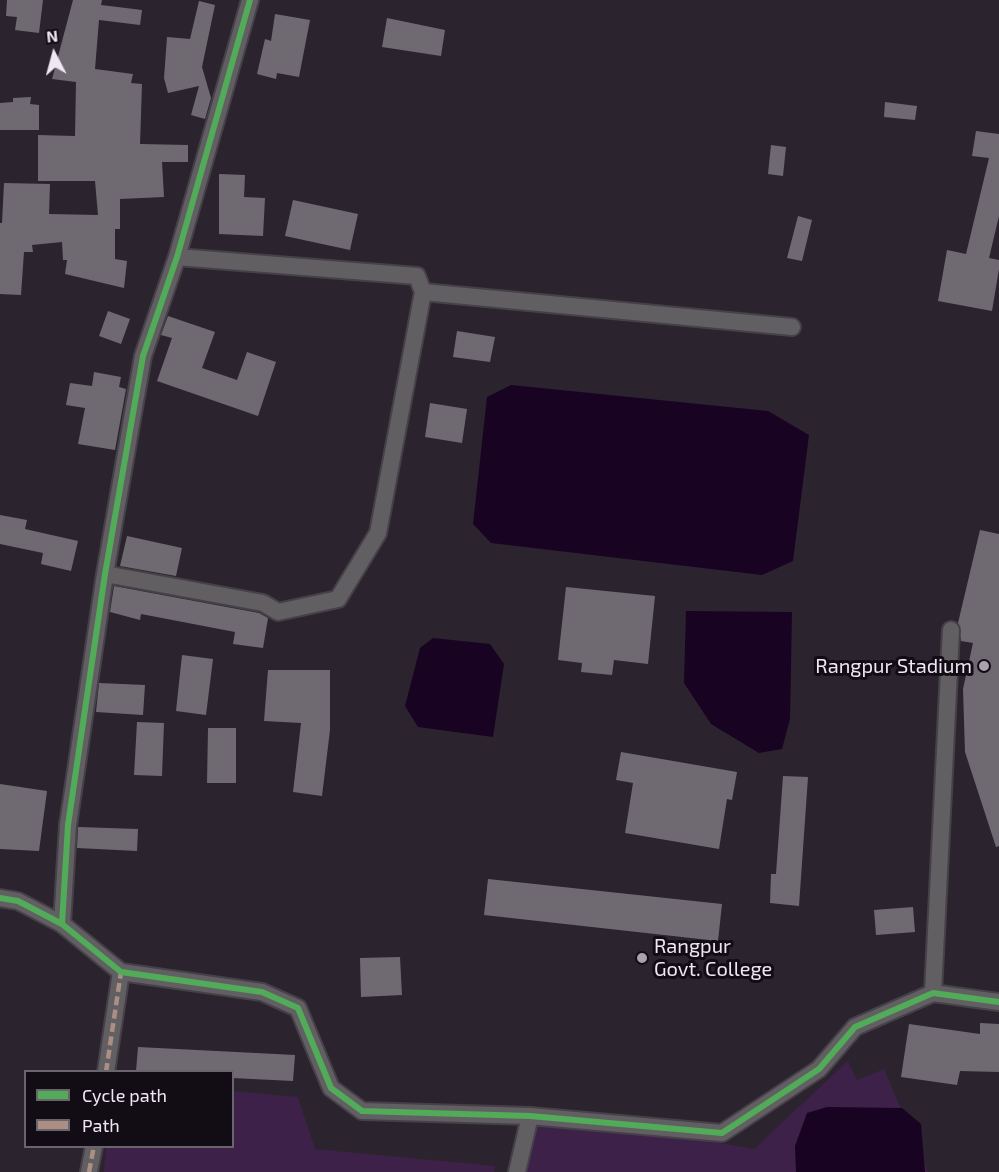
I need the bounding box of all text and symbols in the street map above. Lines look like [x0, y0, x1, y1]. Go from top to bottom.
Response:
north arrow [24, 24, 84, 84]
text: N [45, 26, 59, 46]
place label: Rangpur Stadium [815, 654, 972, 678]
marker: Rangpur Stadium [977, 659, 991, 673]
place label: Rangpur Govt. College [654, 934, 772, 981]
marker: Rangpur Govt. College [635, 951, 649, 965]
legend [24, 1070, 234, 1148]
text: Cycle path [82, 1084, 167, 1106]
text: Path [82, 1114, 120, 1136]

